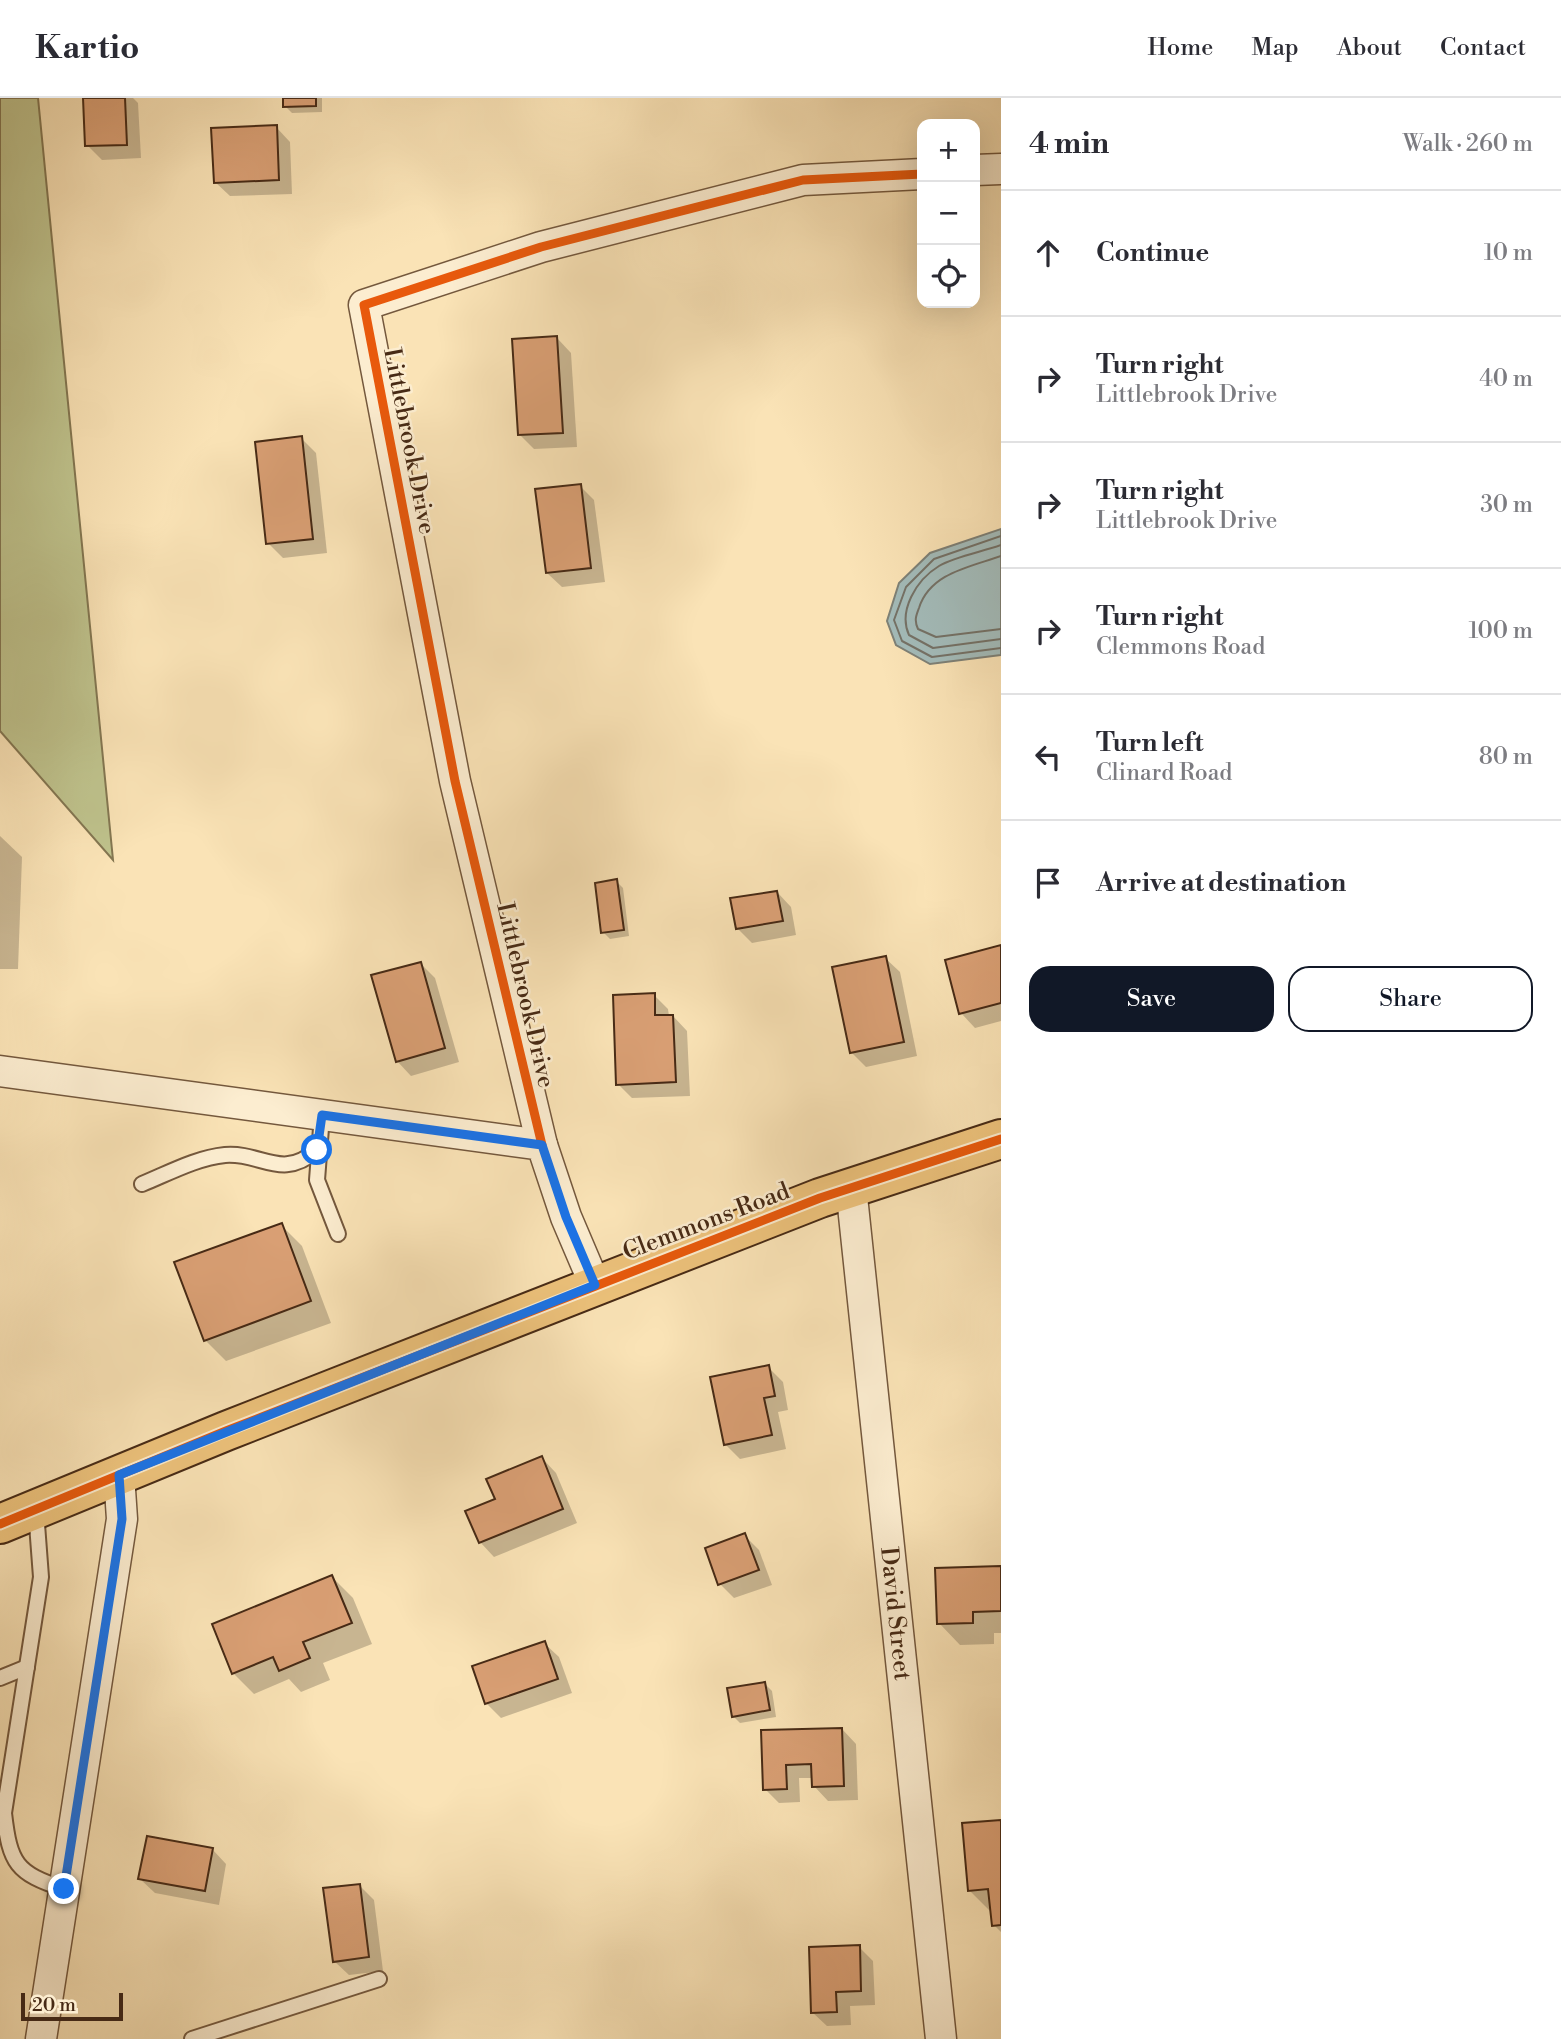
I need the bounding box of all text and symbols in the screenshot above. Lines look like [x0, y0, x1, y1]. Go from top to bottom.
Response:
text: Kartio [35, 28, 139, 69]
text: Home [1148, 33, 1213, 63]
text: Map [1251, 33, 1299, 63]
text: About [1337, 33, 1402, 63]
text: Contact [1440, 33, 1526, 63]
map controls [917, 119, 980, 308]
button: + [917, 119, 980, 182]
text: 4 min [1029, 125, 1109, 163]
text: Walk · 260 m [1403, 130, 1533, 158]
button: − [917, 182, 980, 245]
icon: ahead [1029, 234, 1067, 272]
text: Continue [1096, 237, 1209, 269]
text: 10 m [1484, 239, 1533, 267]
button: locate [917, 245, 980, 308]
street label: Littlebrook Drive [376, 345, 442, 537]
text: Turn right [1096, 349, 1224, 381]
icon: right [1029, 360, 1067, 398]
text: 40 m [1479, 365, 1533, 393]
text: Littlebrook Drive [1096, 381, 1277, 409]
text: Turn right [1096, 475, 1224, 507]
icon: right [1029, 486, 1067, 524]
text: 30 m [1480, 491, 1533, 519]
text: Littlebrook Drive [1096, 507, 1277, 535]
text: Turn right [1096, 601, 1224, 633]
icon: right [1029, 612, 1067, 650]
text: 100 m [1468, 617, 1533, 645]
text: Clemmons Road [1096, 633, 1265, 661]
text: Turn left [1096, 727, 1204, 759]
icon: left [1029, 738, 1067, 776]
text: 80 m [1479, 743, 1533, 771]
text: Clinard Road [1096, 759, 1232, 787]
icon: arrive [1029, 864, 1067, 902]
text: Arrive at destination [1096, 867, 1346, 899]
street label: Littlebrook Drive [489, 900, 561, 1091]
button: Save [1029, 966, 1274, 1032]
button: Share [1288, 966, 1533, 1032]
route start [301, 1134, 332, 1165]
street label: Clemmons Road [619, 1176, 795, 1268]
street label: David Street [873, 1545, 917, 1683]
route end [48, 1873, 79, 1904]
scale bar [21, 1990, 122, 2022]
text: 20 m [32, 1993, 76, 2017]

